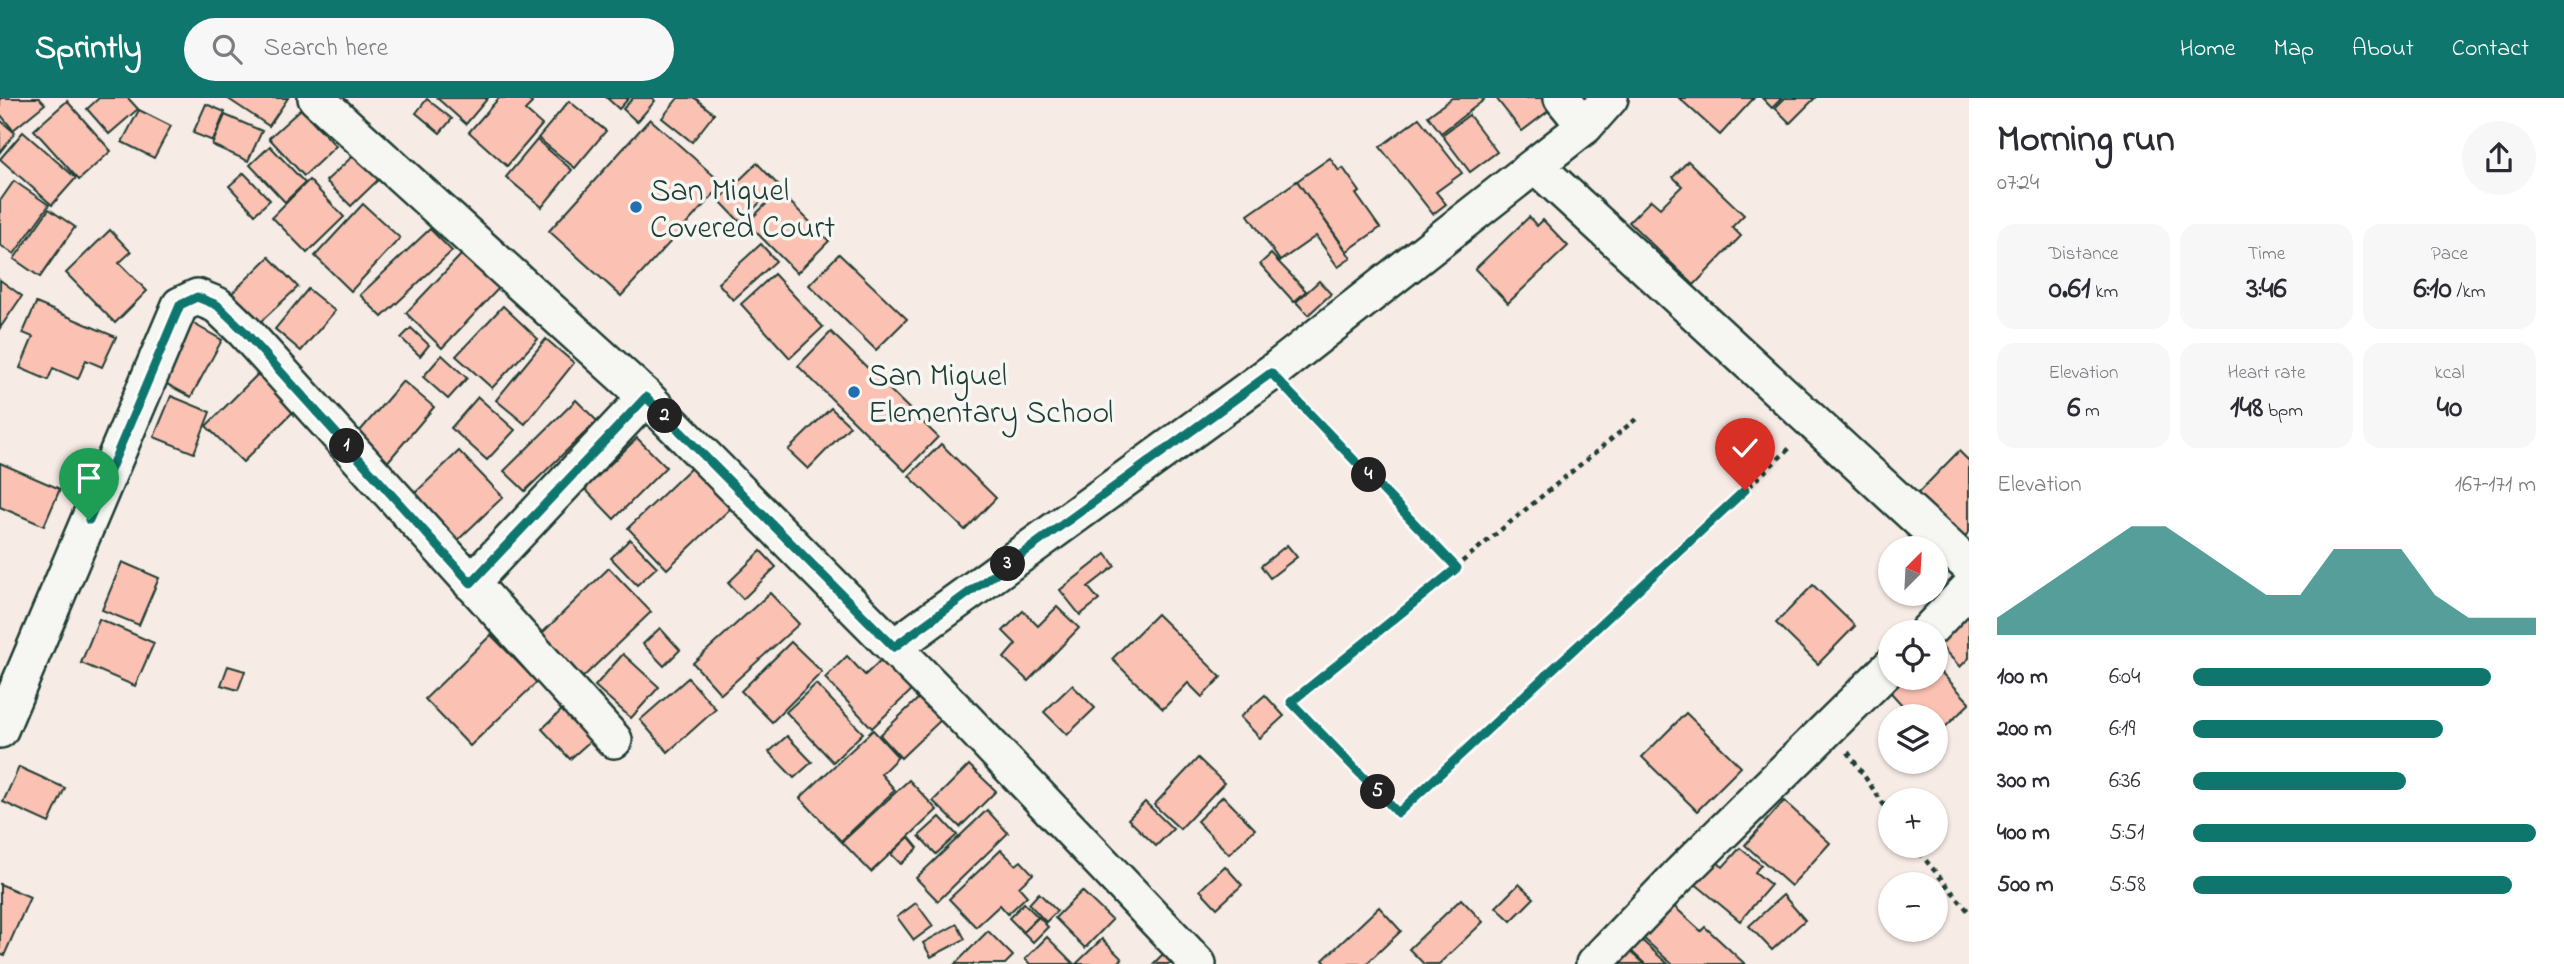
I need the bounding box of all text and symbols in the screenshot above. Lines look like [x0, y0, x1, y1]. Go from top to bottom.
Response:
search box [184, 18, 674, 81]
text: Sprintly [35, 25, 142, 73]
icon: search [208, 30, 246, 68]
text: Search here [264, 30, 388, 68]
text: Home [2180, 32, 2236, 67]
text: Map [2274, 32, 2314, 67]
text: About [2352, 32, 2414, 67]
text: Contact [2452, 32, 2529, 67]
text: Morning run [1997, 113, 2175, 169]
button: share [2462, 121, 2536, 195]
text: 07:24 [1997, 167, 2039, 200]
place label: San Miguel Covered Court [650, 169, 835, 253]
marker: San Miguel Covered Court [628, 199, 644, 215]
text: Distance [2049, 241, 2119, 268]
text: Time [2248, 241, 2285, 268]
text: Pace [2431, 241, 2468, 268]
text: 0.61 [2049, 268, 2091, 312]
text: 3:46 [2246, 268, 2287, 312]
text: 6:10 [2414, 268, 2452, 312]
text: km [2091, 279, 2118, 306]
text: /km [2452, 279, 2485, 306]
place label: San Miguel Elementary School [868, 354, 1113, 438]
text: Elevation [2049, 360, 2118, 387]
text: Heart rate [2228, 360, 2305, 387]
text: kcal [2434, 360, 2465, 387]
marker: San Miguel Elementary School [846, 384, 862, 400]
text: 6 [2067, 387, 2080, 431]
text: 148 [2230, 387, 2263, 431]
text: 40 [2437, 387, 2462, 431]
pin: 2 [648, 398, 682, 434]
text: m [2080, 398, 2100, 425]
text: bpm [2263, 398, 2303, 425]
text: 2 [660, 402, 669, 429]
pin [1715, 418, 1775, 490]
pin: 1 [330, 428, 364, 464]
icon: check [1726, 429, 1764, 467]
text: 1 [343, 432, 350, 459]
pin [59, 448, 119, 520]
pin: 4 [1352, 458, 1386, 492]
icon: arrive [70, 459, 108, 497]
text: 4 [1365, 461, 1372, 488]
text: Elevation [1997, 469, 2082, 502]
text: 167–171 m [2455, 469, 2536, 502]
north arrow [1878, 536, 1948, 606]
map controls [1878, 536, 1948, 942]
pin: 3 [990, 546, 1026, 582]
text: 3 [1004, 550, 1011, 577]
button: locate [1878, 620, 1948, 690]
text: 100 m [1997, 661, 2048, 694]
text: 6:04 [2109, 661, 2141, 694]
button: layers [1878, 704, 1948, 774]
text: 200 m [1997, 713, 2052, 746]
text: 6:19 [2109, 713, 2135, 746]
text: 300 m [1997, 765, 2050, 798]
text: 6:36 [2109, 765, 2141, 798]
pin: 5 [1360, 774, 1396, 810]
text: 5 [1372, 778, 1383, 805]
button: + [1878, 788, 1948, 858]
text: 400 m [1997, 817, 2050, 850]
text: 5:51 [2109, 817, 2145, 850]
text: 500 m [1997, 869, 2054, 902]
text: 5:58 [2109, 869, 2146, 902]
button: − [1878, 872, 1948, 942]

